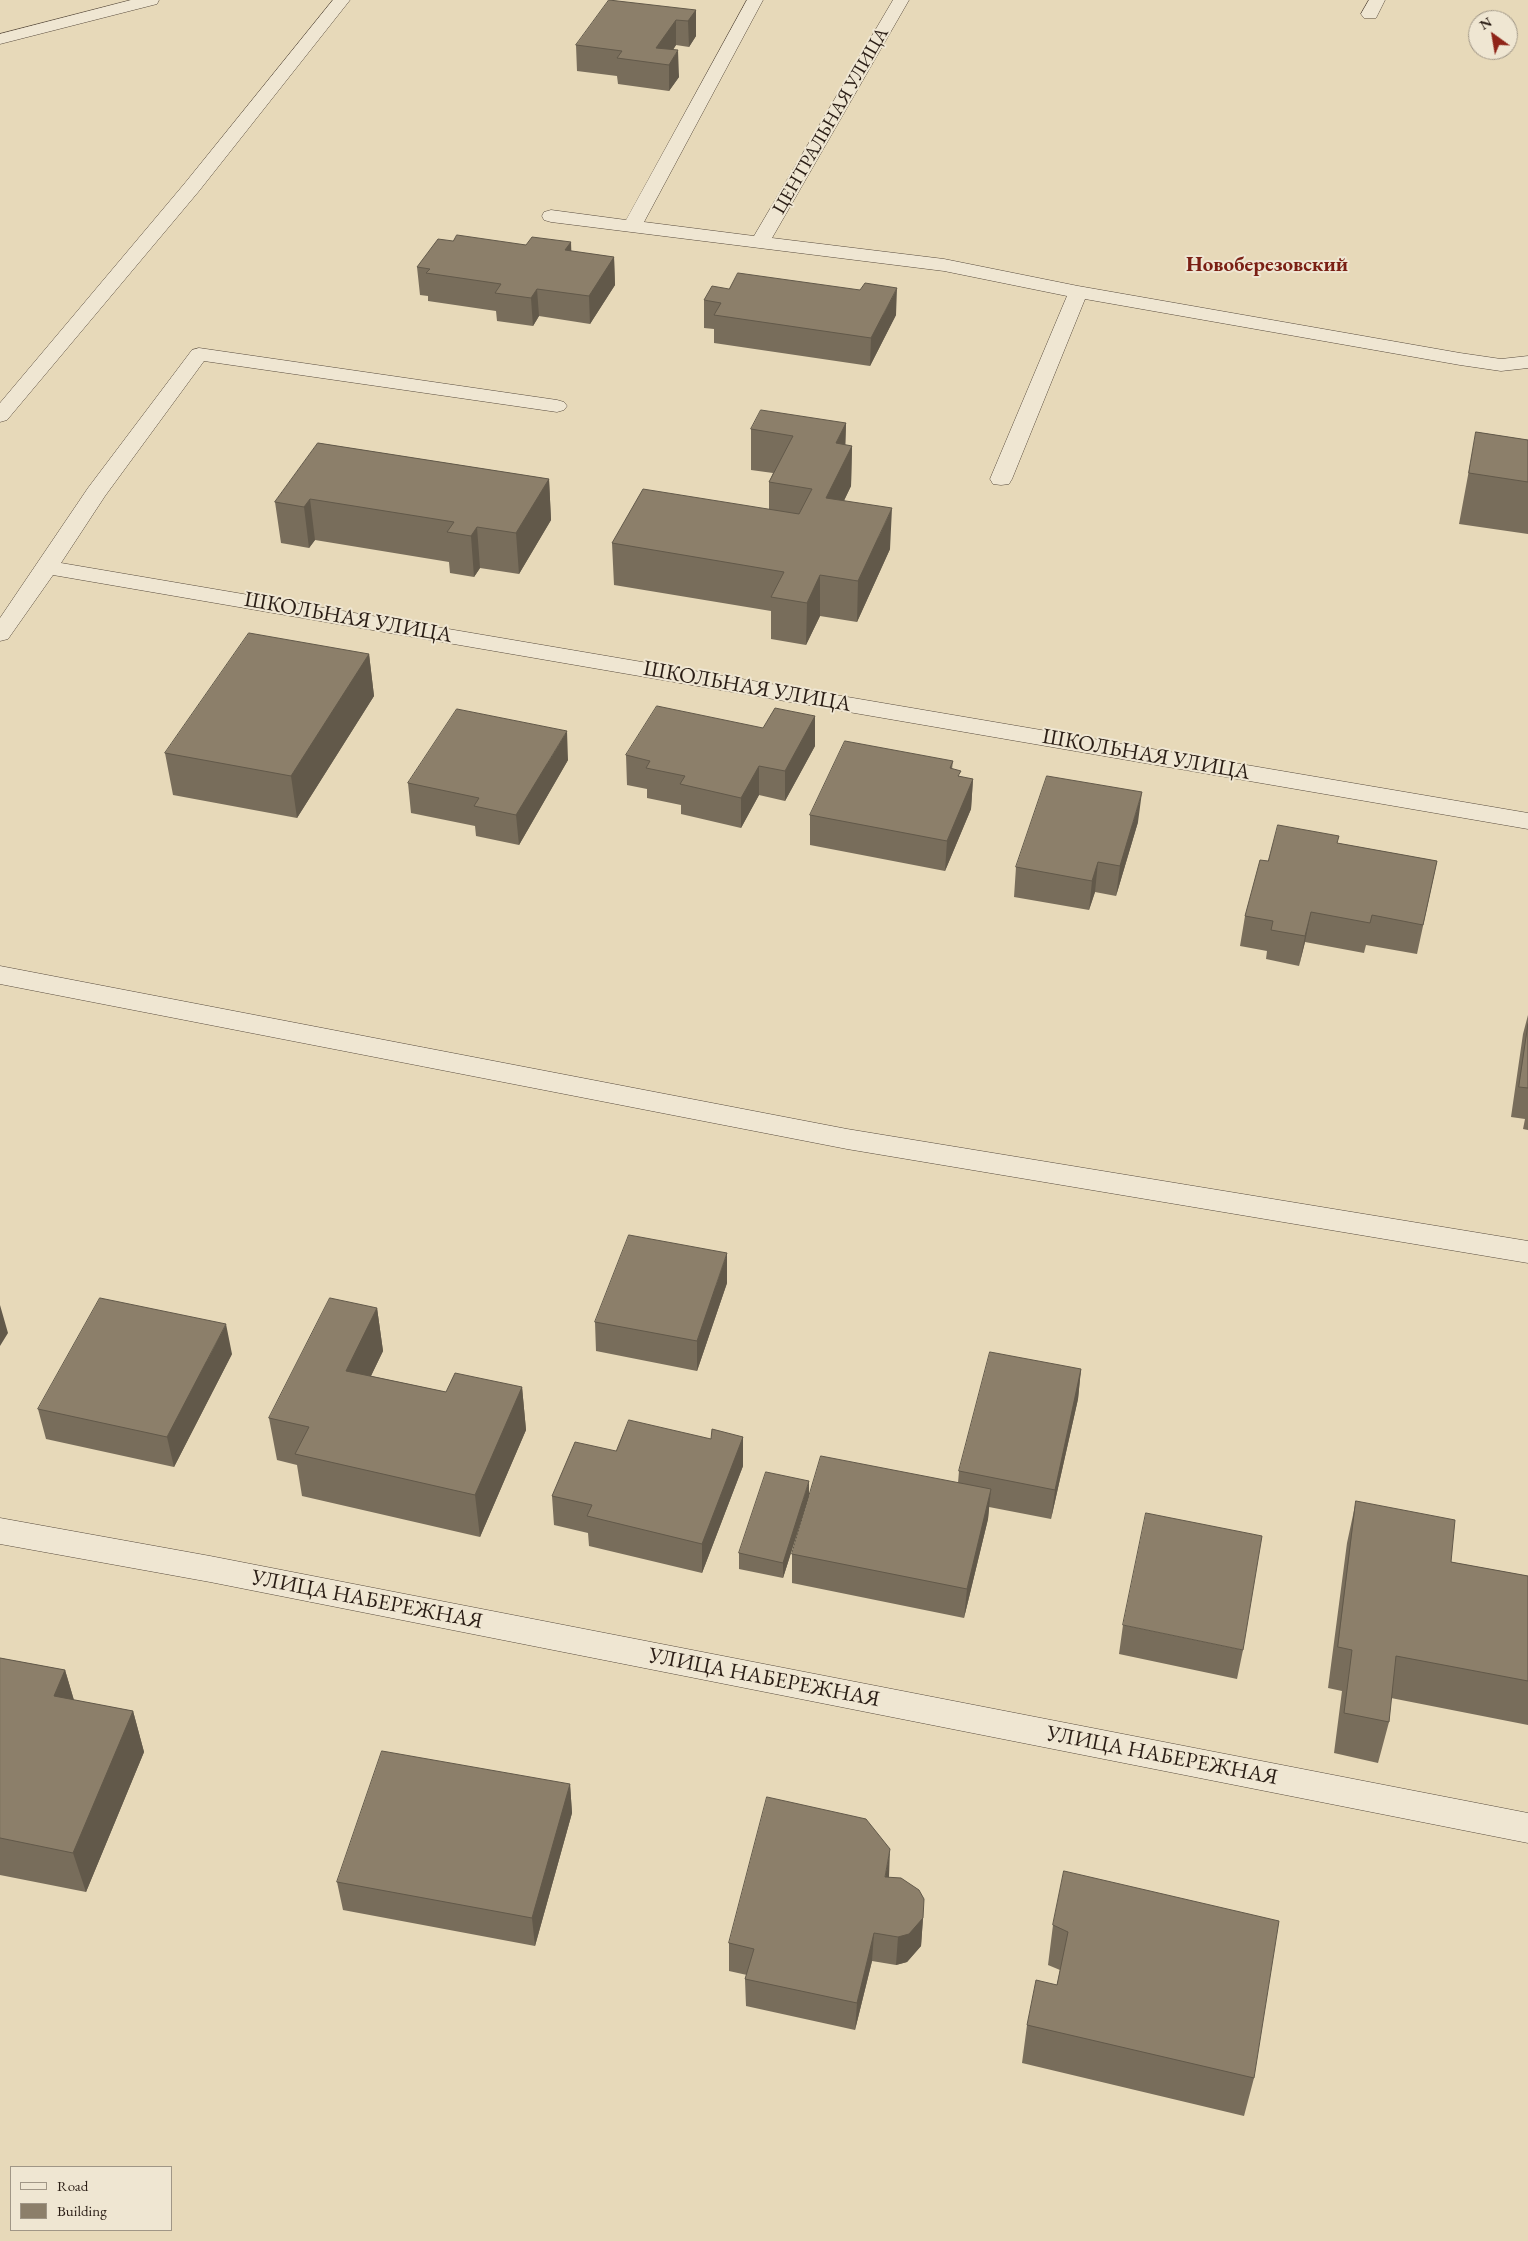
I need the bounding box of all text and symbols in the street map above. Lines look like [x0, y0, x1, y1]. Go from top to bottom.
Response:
north arrow [1468, 10, 1518, 60]
text: N [1476, 12, 1495, 34]
street label: ЦЕНТРАЛЬНАЯ УЛИЦА [768, 24, 894, 218]
district label: Новоберезовский [1186, 252, 1348, 278]
street label: ШКОЛЬНАЯ УЛИЦА [242, 587, 454, 649]
street label: ШКОЛЬНАЯ УЛИЦА [641, 656, 853, 718]
street label: ШКОЛЬНАЯ УЛИЦА [1040, 724, 1252, 786]
street label: УЛИЦА НАБЕРЕЖНАЯ [249, 1565, 485, 1635]
street label: УЛИЦА НАБЕРЕЖНАЯ [646, 1643, 882, 1713]
street label: УЛИЦА НАБЕРЕЖНАЯ [1044, 1721, 1280, 1791]
legend [10, 2166, 172, 2231]
text: Road [57, 2176, 88, 2195]
text: Building [57, 2201, 107, 2220]

